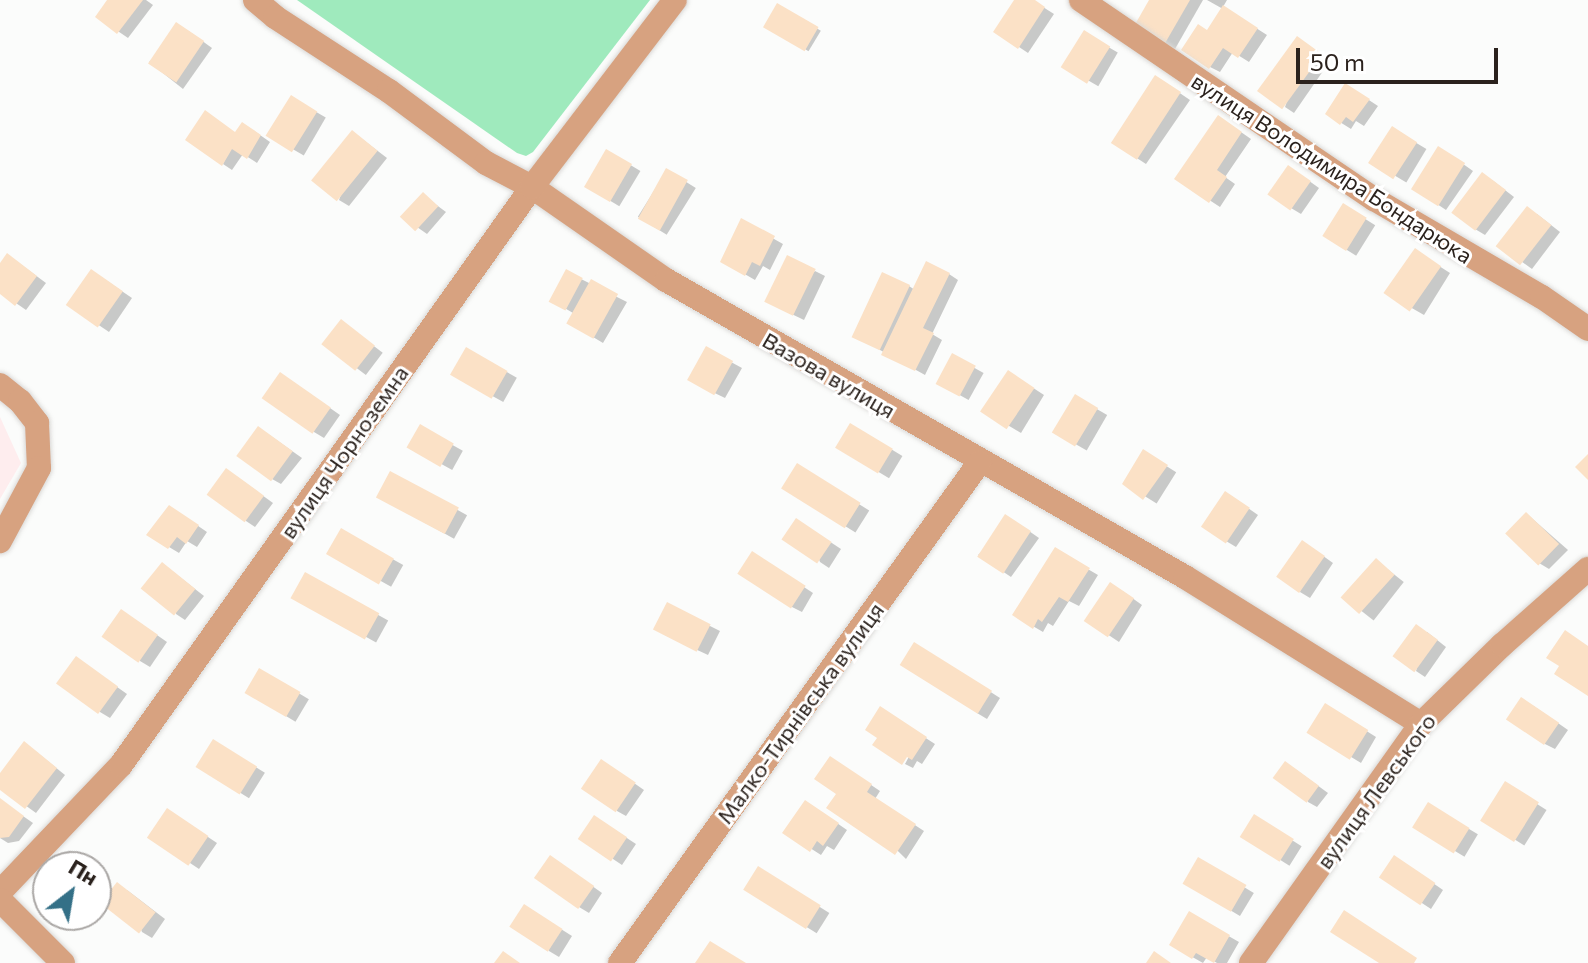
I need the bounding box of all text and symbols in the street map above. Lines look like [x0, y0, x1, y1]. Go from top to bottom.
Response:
scale bar [1300, 32, 1502, 82]
text: 50 m [1310, 47, 1365, 76]
street label: вулиця Володимира Бондарюка [1187, 67, 1477, 269]
street label: Вазова вулиця [758, 326, 900, 424]
street label: вулиця Чорноземна [275, 361, 413, 543]
street label: Малко-Тирнівська вулиця [711, 597, 889, 829]
street label: вулиця Левського [1311, 708, 1441, 874]
north arrow [32, 851, 112, 931]
text: Пн [64, 853, 103, 891]

